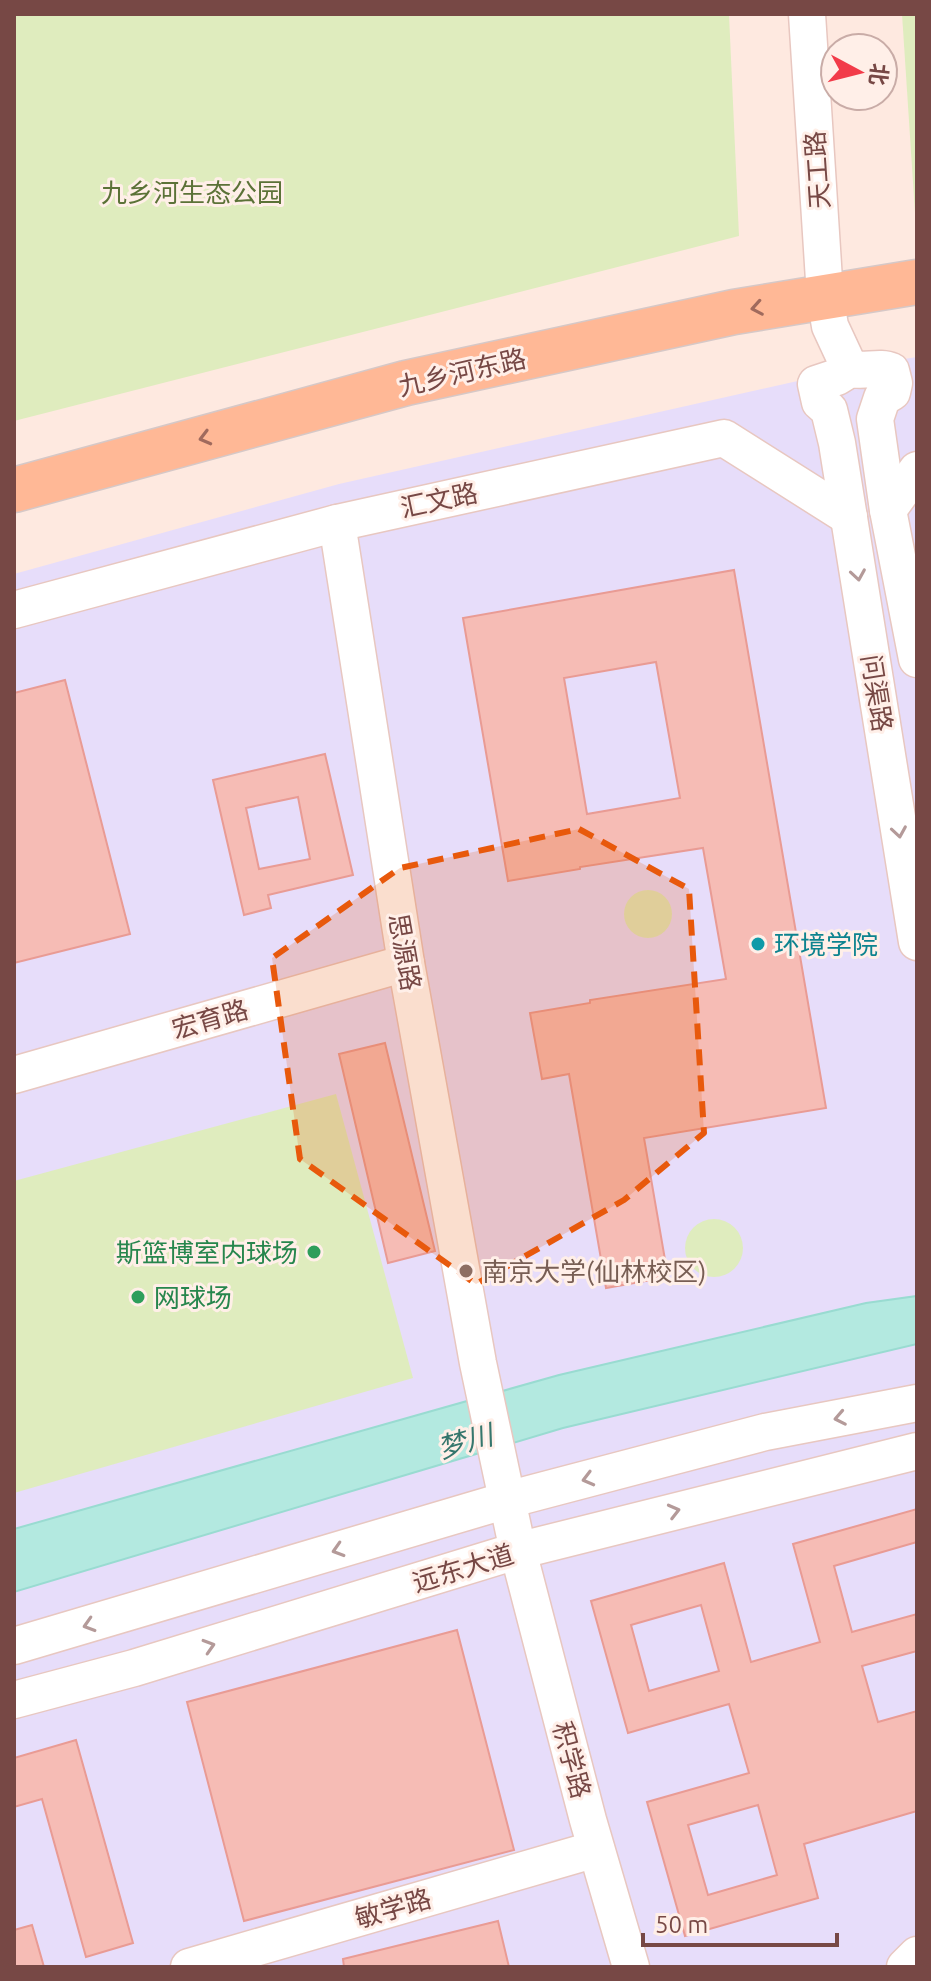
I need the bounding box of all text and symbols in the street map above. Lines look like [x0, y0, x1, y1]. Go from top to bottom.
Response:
north arrow [819, 32, 899, 112]
text: 北 [866, 62, 893, 87]
street label: 天工路 [800, 130, 834, 210]
park label: 九乡河生态公园 [101, 178, 283, 207]
one-way arrow [750, 298, 764, 315]
street label: 九乡河东路 [395, 343, 529, 401]
one-way arrow [198, 429, 212, 446]
street label: 汇文路 [398, 478, 480, 522]
one-way arrow [849, 569, 866, 582]
street label: 问渠路 [857, 652, 897, 734]
one-way arrow [890, 825, 907, 839]
street label: 思源路 [384, 911, 426, 993]
place label: 环境学院 [774, 930, 878, 959]
marker: 环境学院 [749, 935, 767, 953]
street label: 宏育路 [169, 994, 251, 1044]
place label: 斯篮博室内球场 [116, 1238, 298, 1267]
marker: 斯篮博室内球场 [305, 1243, 323, 1261]
place label: 南京大学(仙林校区) [482, 1257, 706, 1286]
marker: 南京大学(仙林校区) [457, 1262, 475, 1280]
place label: 网球场 [154, 1283, 232, 1312]
marker: 网球场 [129, 1288, 147, 1306]
one-way arrow [834, 1409, 848, 1426]
water label: 梦川 [434, 1418, 499, 1464]
one-way arrow [581, 1469, 595, 1486]
one-way arrow [666, 1504, 680, 1521]
street label: 远东大道 [409, 1539, 517, 1597]
one-way arrow [331, 1541, 345, 1557]
one-way arrow [82, 1616, 96, 1632]
one-way arrow [202, 1639, 215, 1655]
street label: 积学路 [548, 1719, 596, 1801]
street label: 敏学路 [352, 1883, 434, 1933]
scale bar [643, 1897, 837, 1947]
text: 50 m [655, 1911, 708, 1938]

